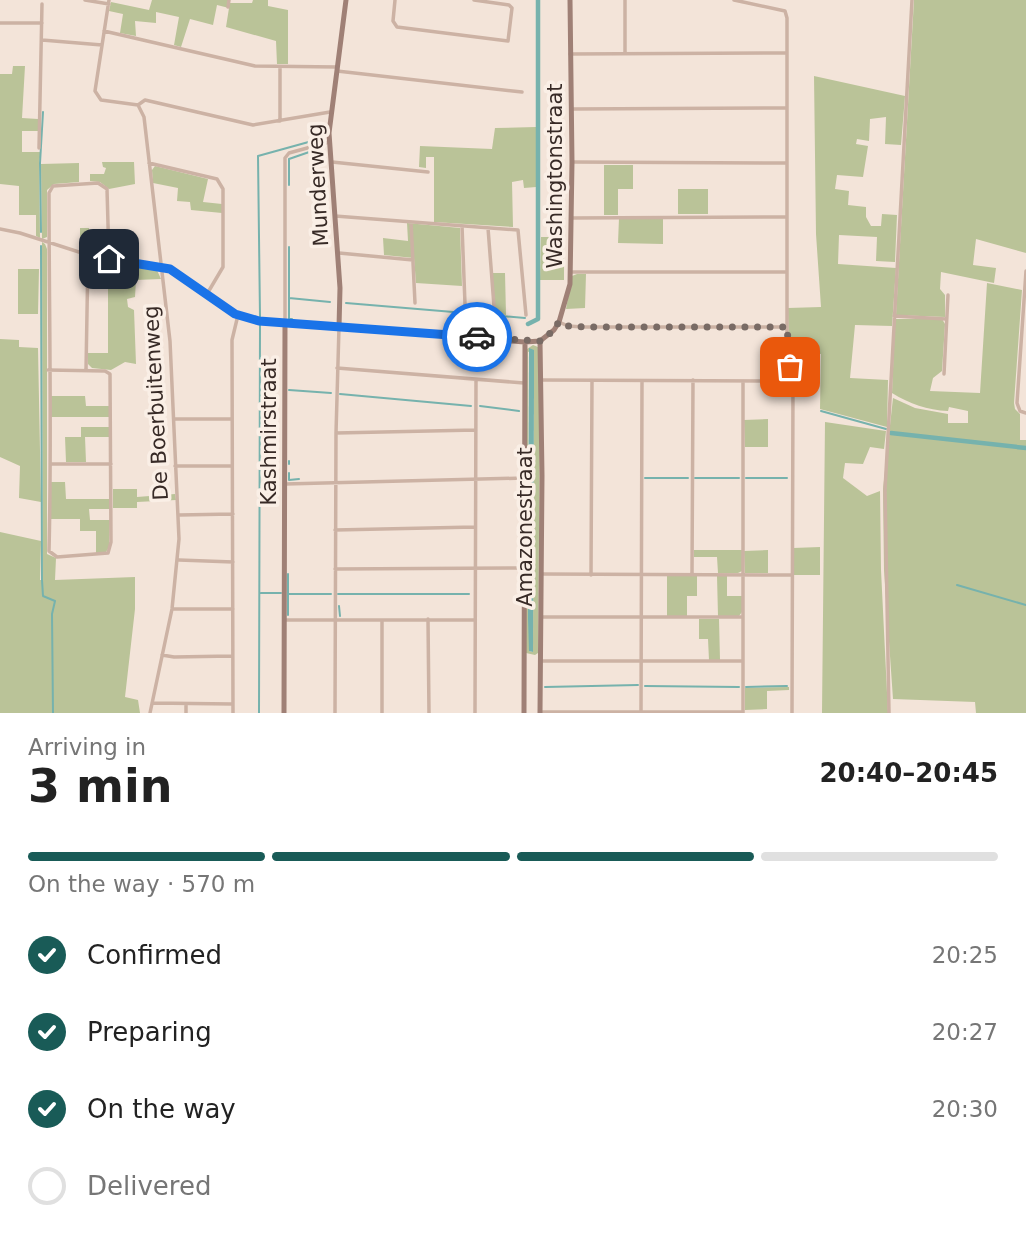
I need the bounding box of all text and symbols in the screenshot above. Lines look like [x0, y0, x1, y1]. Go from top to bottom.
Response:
street label: Washingtonstraat [543, 83, 567, 269]
street label: Munderweg [303, 123, 333, 247]
pin [79, 229, 139, 289]
icon: home [90, 240, 128, 278]
courier [442, 302, 512, 372]
street label: De Boerbuitenweg [139, 305, 173, 501]
icon: car [458, 318, 496, 356]
pin [760, 337, 820, 397]
icon: bag [771, 348, 809, 386]
street label: Kashmirstraat [257, 358, 281, 506]
street label: Amazonestraat [513, 447, 537, 607]
text: Arriving in [28, 734, 146, 760]
text: 20:40–20:45 [819, 758, 998, 788]
text: 3 min [28, 759, 172, 813]
text: On the way · 570 m [28, 871, 255, 897]
icon: check [28, 936, 66, 974]
text: Confirmed [87, 940, 222, 970]
text: 20:25 [932, 942, 998, 968]
icon: check [28, 1013, 66, 1051]
text: Preparing [87, 1017, 212, 1047]
text: 20:27 [932, 1019, 998, 1045]
icon: check [28, 1090, 66, 1128]
text: On the way [87, 1094, 236, 1124]
text: 20:30 [932, 1096, 998, 1122]
text: Delivered [87, 1171, 211, 1201]

